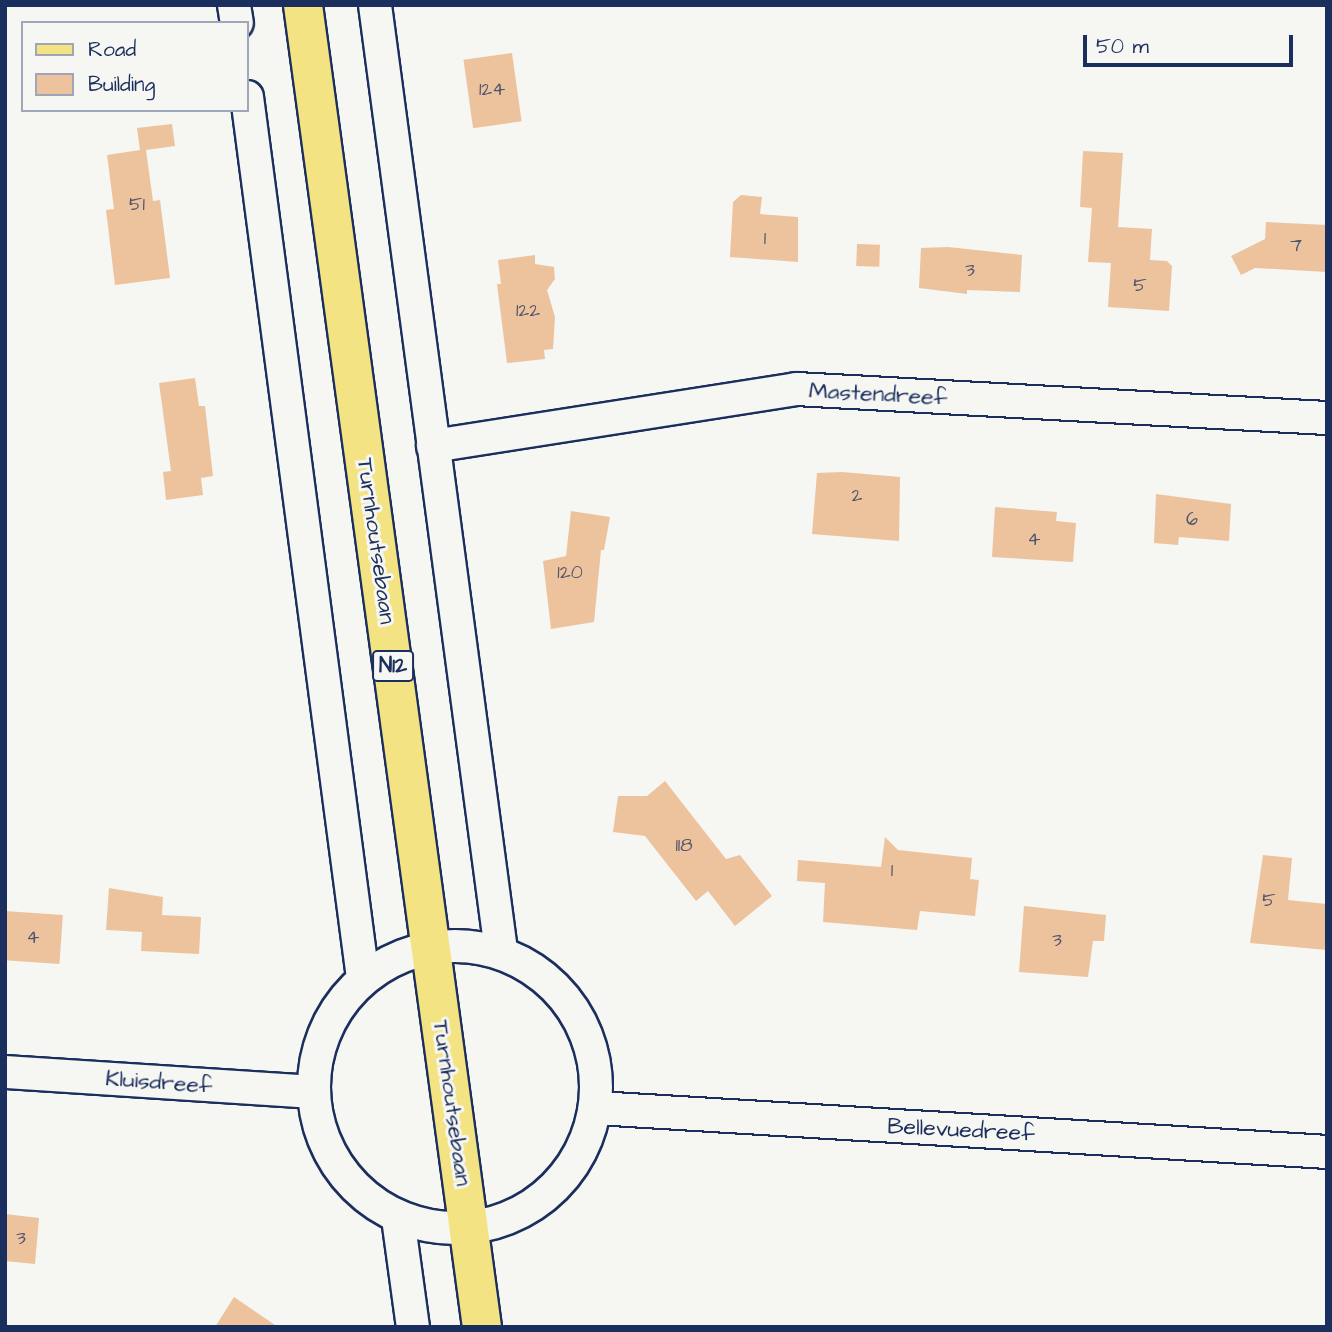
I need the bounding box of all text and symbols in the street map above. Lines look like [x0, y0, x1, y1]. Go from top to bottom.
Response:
legend [21, 21, 248, 112]
scale bar [1087, 21, 1297, 65]
text: 50 m [1096, 32, 1149, 61]
text: Road [88, 35, 136, 64]
text: Building [88, 70, 155, 99]
house number: 124 [479, 79, 505, 101]
house number: 51 [129, 194, 145, 216]
house number: 1 [764, 228, 766, 250]
house number: 7 [1290, 235, 1302, 257]
house number: 3 [965, 260, 975, 282]
house number: 5 [1133, 275, 1147, 297]
house number: 122 [516, 300, 540, 322]
street label: Mastendreef [808, 377, 948, 411]
street label: Turnhoutsebaan [351, 456, 401, 626]
house number: 2 [852, 485, 862, 507]
house number: 6 [1186, 509, 1198, 531]
house number: 4 [1028, 529, 1040, 551]
house number: 120 [557, 562, 583, 584]
road number: N12 [372, 648, 414, 684]
house number: 118 [675, 835, 693, 857]
house number: 1 [891, 860, 893, 882]
house number: 5 [1262, 890, 1276, 912]
house number: 4 [27, 927, 39, 949]
house number: 3 [1052, 930, 1062, 952]
street label: Turnhoutsebaan [427, 1018, 477, 1188]
street label: Kluisdreef [105, 1064, 213, 1100]
street label: Bellevuedreef [887, 1112, 1035, 1148]
house number: 3 [16, 1228, 26, 1250]

